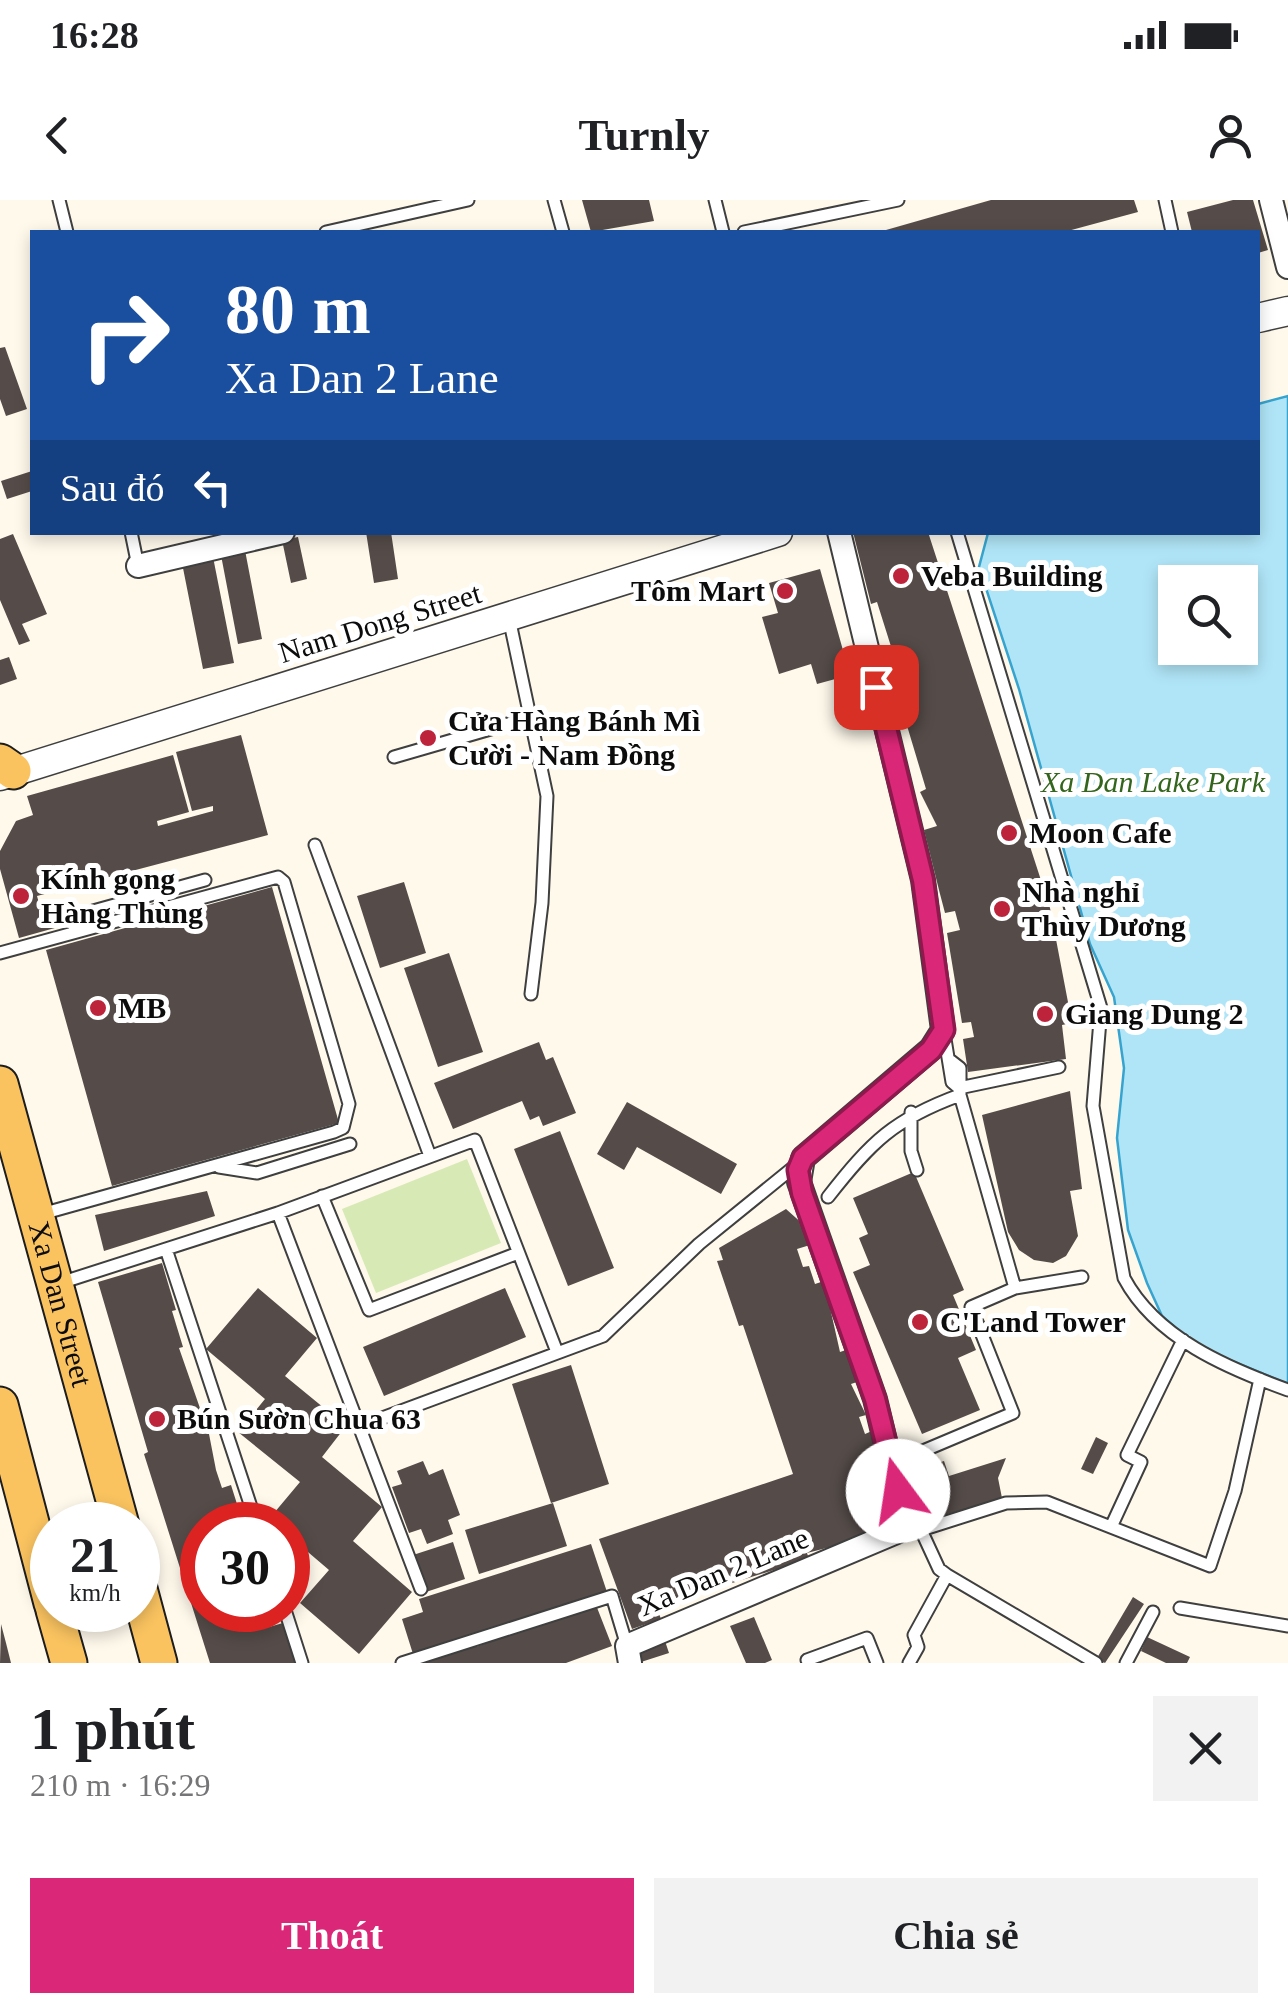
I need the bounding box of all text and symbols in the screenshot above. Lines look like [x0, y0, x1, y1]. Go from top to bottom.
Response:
text: 16:28 [50, 14, 139, 56]
icon: back [30, 108, 85, 163]
icon: person [1203, 108, 1258, 163]
text: Turnly [579, 110, 709, 160]
icon: right [60, 270, 190, 400]
text: 80 m [225, 271, 371, 348]
text: Xa Dan 2 Lane [225, 353, 499, 403]
icon: left [185, 460, 240, 515]
text: Sau đó [60, 467, 165, 509]
place label: Veba Building [921, 559, 1102, 592]
marker: Veba Building [890, 565, 912, 587]
map controls [1158, 565, 1258, 665]
button: search [1158, 565, 1258, 665]
place label: Tôm Mart [631, 574, 765, 607]
street label: Nam Dong Street [275, 576, 486, 669]
marker: Tôm Mart [774, 580, 796, 602]
pin [834, 645, 919, 730]
icon: arrive [849, 660, 904, 715]
place label: Cửa Hàng Bánh Mì Cười - Nam Đồng [448, 704, 700, 771]
marker: Cửa Hàng Bánh Mì Cười - Nam Đồng [417, 727, 439, 749]
park label: Xa Dan Lake Park [1040, 765, 1266, 798]
place label: Moon Cafe [1029, 816, 1171, 849]
marker: Moon Cafe [998, 822, 1020, 844]
place label: Kính gọng Hàng Thùng [41, 862, 203, 929]
place label: Nhà nghỉ Thùy Dương [1022, 875, 1186, 942]
marker: Kính gọng Hàng Thùng [10, 885, 32, 907]
marker: Nhà nghỉ Thùy Dương [991, 898, 1013, 920]
place label: MB [118, 991, 166, 1024]
marker: MB [87, 997, 109, 1019]
place label: Giang Dung 2 [1065, 997, 1243, 1030]
marker: Giang Dung 2 [1034, 1003, 1056, 1025]
street label: Xa Dan Street [22, 1217, 99, 1391]
place label: C'Land Tower [940, 1305, 1126, 1338]
marker: C'Land Tower [909, 1311, 931, 1333]
place label: Bún Sườn Chua 63 [177, 1402, 421, 1435]
marker: Bún Sườn Chua 63 [146, 1408, 168, 1430]
position arrow [846, 1439, 950, 1543]
speed limit sign: 30 [180, 1502, 310, 1632]
street label: Xa Dan 2 Lane [632, 1521, 813, 1622]
text: 21 [70, 1527, 120, 1583]
text: km/h [69, 1579, 121, 1606]
text: 1 phút [30, 1696, 195, 1762]
button: close [1153, 1696, 1258, 1801]
text: 210 m · 16:29 [30, 1767, 210, 1803]
button: Thoát [30, 1878, 634, 1993]
button: Chia sẻ [654, 1878, 1258, 1993]

